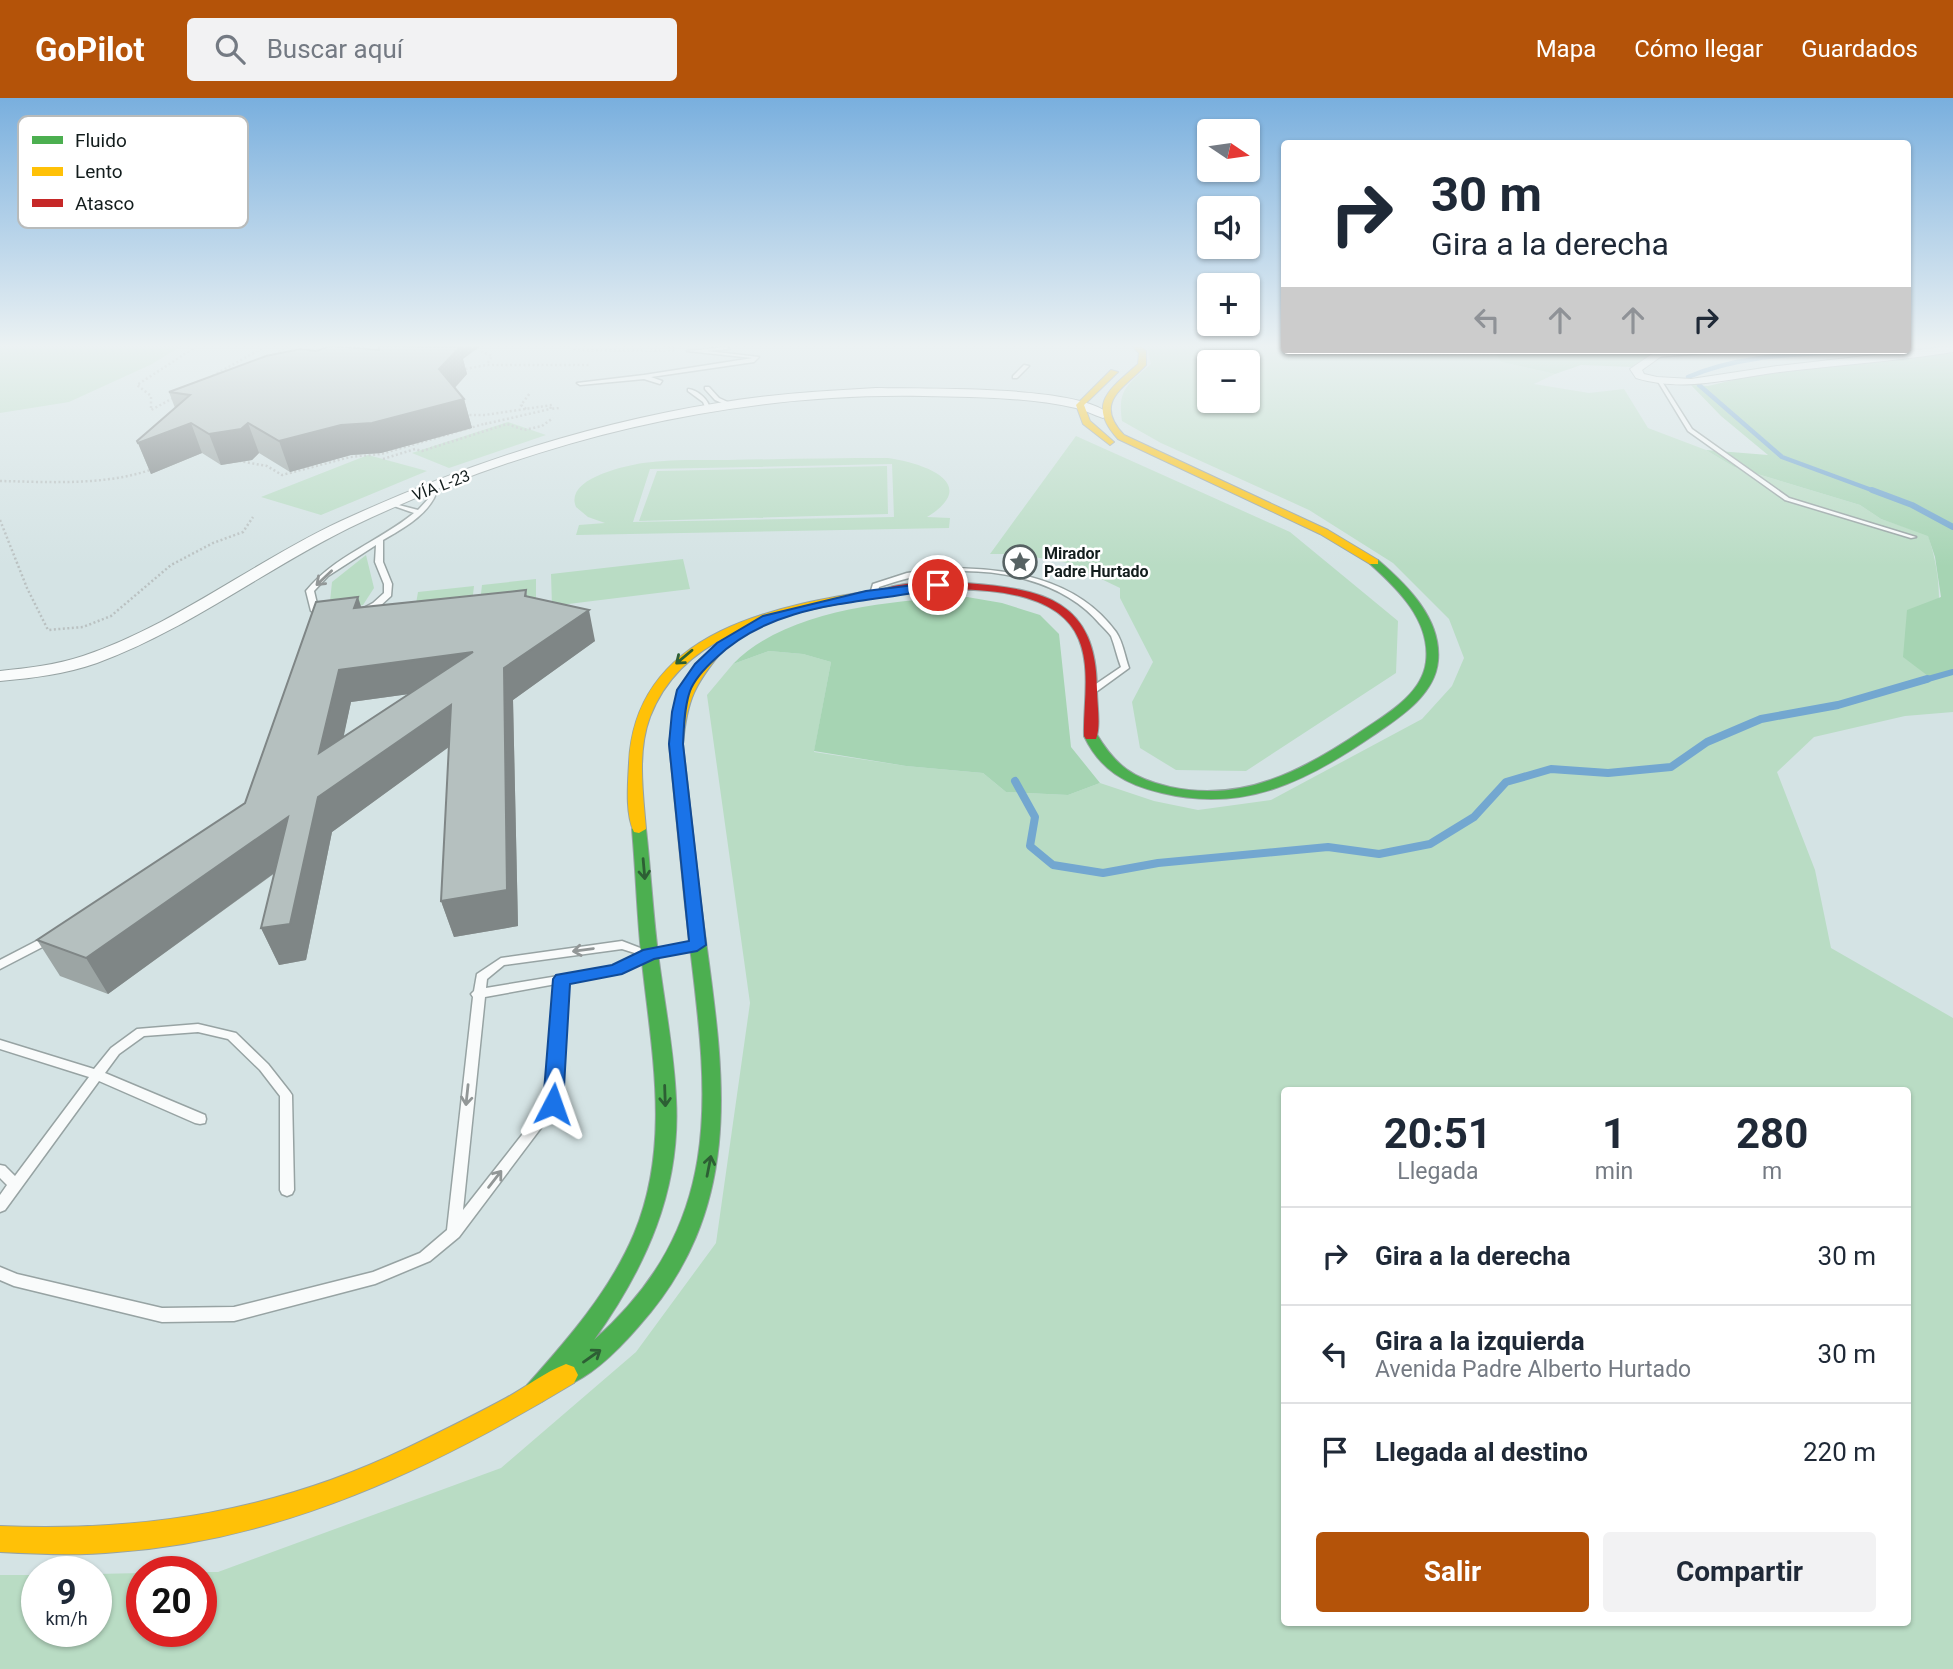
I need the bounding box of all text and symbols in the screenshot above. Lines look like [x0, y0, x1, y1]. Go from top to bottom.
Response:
search box [187, 18, 677, 81]
text: GoPilot [35, 30, 145, 69]
icon: search [211, 30, 249, 68]
text: Buscar aquí [267, 34, 403, 64]
text: Mapa [1536, 35, 1596, 63]
text: Cómo llegar [1634, 35, 1763, 63]
text: Guardados [1801, 35, 1918, 63]
legend [18, 116, 248, 228]
north arrow [1197, 119, 1260, 182]
map controls [1197, 119, 1260, 413]
text: Fluido [75, 129, 127, 152]
text: Lento [75, 160, 123, 183]
text: 30 m [1431, 166, 1542, 223]
icon: right [1316, 168, 1407, 259]
text: Atasco [75, 192, 134, 215]
button: sound [1197, 196, 1260, 259]
text: Gira a la derecha [1431, 225, 1669, 263]
button: + [1197, 273, 1260, 336]
icon: left [1468, 301, 1506, 339]
icon: ahead [1541, 301, 1579, 339]
icon: ahead [1614, 301, 1652, 339]
icon: right [1687, 301, 1725, 339]
button: − [1197, 350, 1260, 413]
street label: VÍA L-23 [410, 466, 473, 505]
place icon: Mirador Padre Hurtado [1001, 543, 1039, 581]
place label: Mirador Padre Hurtado [1044, 544, 1149, 581]
pin [908, 555, 968, 615]
icon: arrive [919, 566, 957, 604]
one-way arrow [316, 569, 333, 586]
one-way arrow [675, 649, 693, 665]
one-way arrow [637, 858, 650, 880]
one-way arrow [572, 944, 595, 957]
position arrow [516, 1067, 590, 1141]
one-way arrow [460, 1084, 473, 1106]
one-way arrow [658, 1084, 671, 1107]
text: 20:51 [1384, 1109, 1492, 1158]
text: 1 [1602, 1109, 1626, 1158]
text: 280 [1736, 1109, 1808, 1158]
one-way arrow [703, 1155, 716, 1178]
text: Llegada [1397, 1158, 1478, 1185]
text: min [1595, 1158, 1633, 1185]
text: m [1762, 1158, 1782, 1185]
one-way arrow [488, 1171, 503, 1189]
icon: right [1316, 1237, 1354, 1275]
text: Gira a la derecha [1375, 1241, 1571, 1271]
text: 30 m [1818, 1241, 1876, 1271]
text: Gira a la izquierda [1375, 1326, 1585, 1356]
icon: left [1316, 1335, 1354, 1373]
text: 30 m [1818, 1339, 1876, 1369]
one-way arrow [582, 1349, 601, 1363]
text: Avenida Padre Alberto Hurtado [1375, 1356, 1691, 1383]
icon: arrive [1316, 1433, 1354, 1471]
text: Llegada al destino [1375, 1437, 1588, 1467]
text: 220 m [1803, 1437, 1876, 1467]
button: Salir [1316, 1532, 1589, 1612]
button: Compartir [1603, 1532, 1876, 1612]
speed limit sign: 20 [126, 1556, 217, 1647]
text: 9 [56, 1572, 77, 1613]
text: km/h [45, 1608, 88, 1629]

